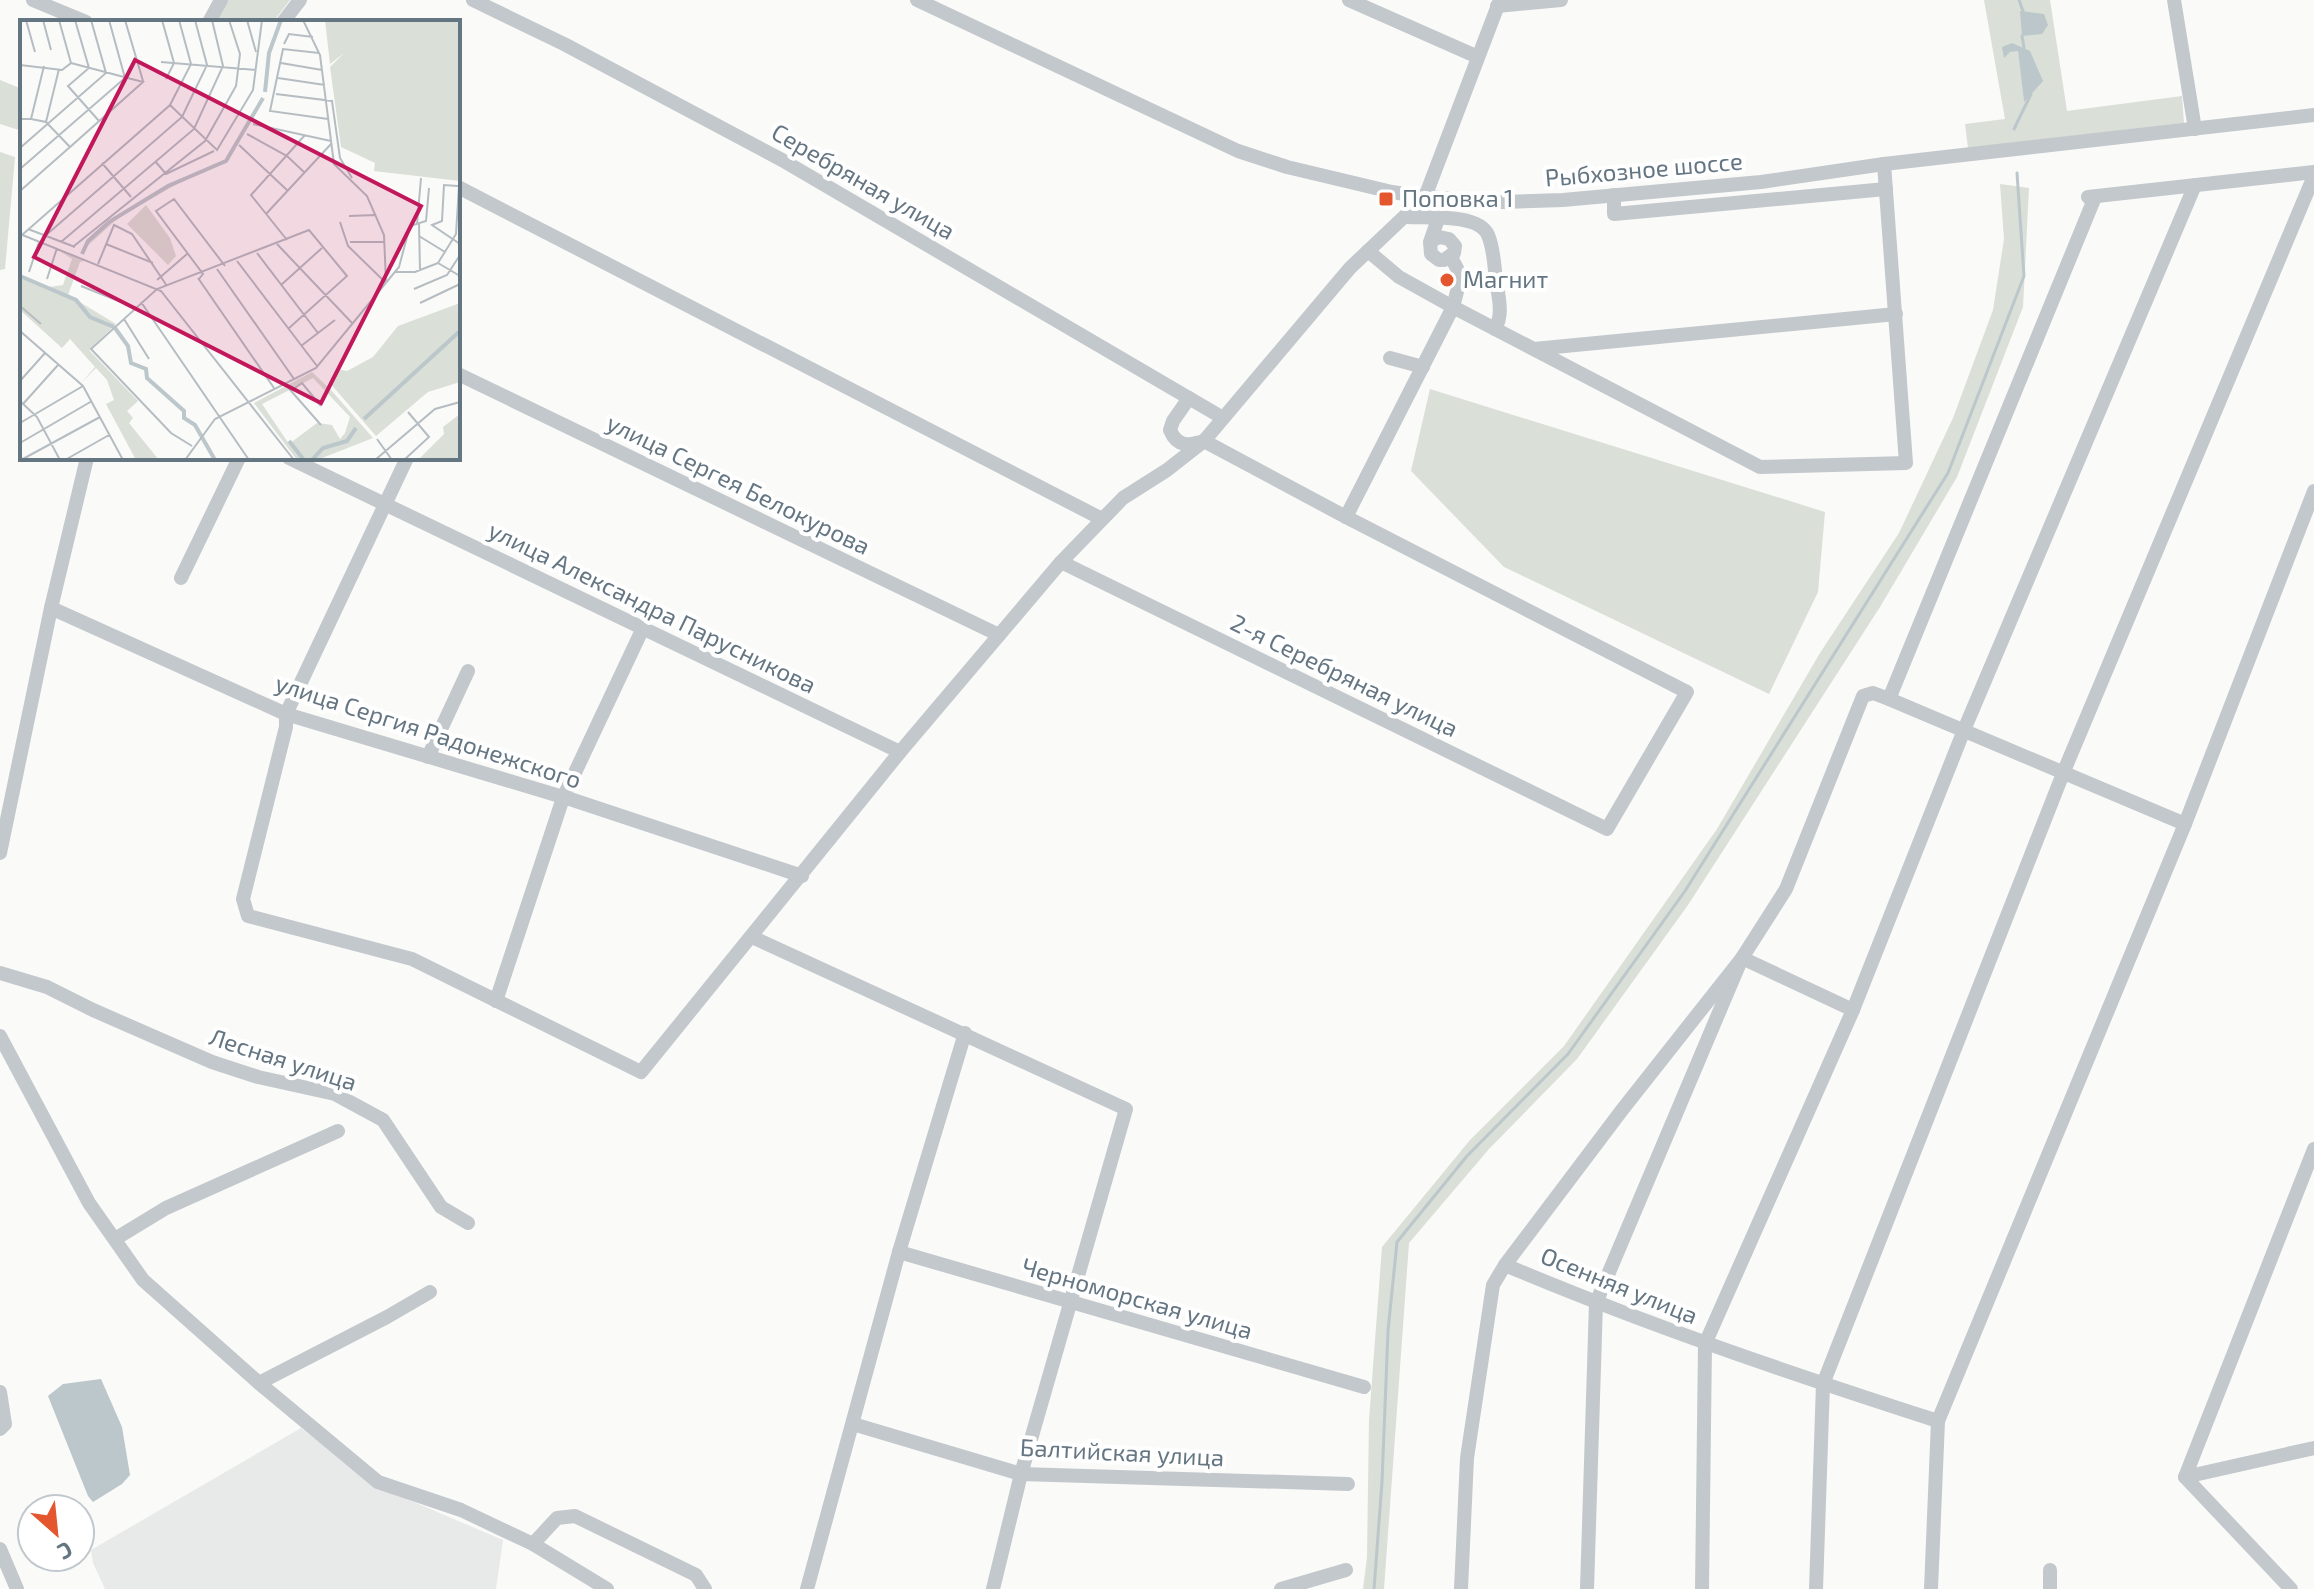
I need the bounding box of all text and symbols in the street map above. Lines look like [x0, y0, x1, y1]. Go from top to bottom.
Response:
inset map [20, 20, 460, 460]
street label: Серебряная улица [766, 116, 961, 246]
street label: Рыбхозное шоссе [1544, 145, 1744, 192]
place label: Поповка 1 [1402, 183, 1514, 212]
marker: Поповка 1 [1377, 190, 1395, 208]
place label: Магнит [1463, 264, 1548, 293]
marker: Магнит [1438, 271, 1456, 289]
street label: улица Сергея Белокурова [602, 407, 875, 561]
street label: улица Александра Парусникова [484, 515, 821, 700]
street label: 2-я Серебряная улица [1226, 607, 1463, 743]
street label: улица Сергия Радонежского [272, 667, 585, 795]
street label: Лесная улица [206, 1021, 361, 1097]
street label: Осенняя улица [1536, 1240, 1702, 1330]
street label: Черноморская улица [1018, 1251, 1256, 1345]
street label: Балтийская улица [1019, 1432, 1225, 1472]
north arrow [16, 1493, 96, 1573]
text: С [54, 1537, 77, 1566]

